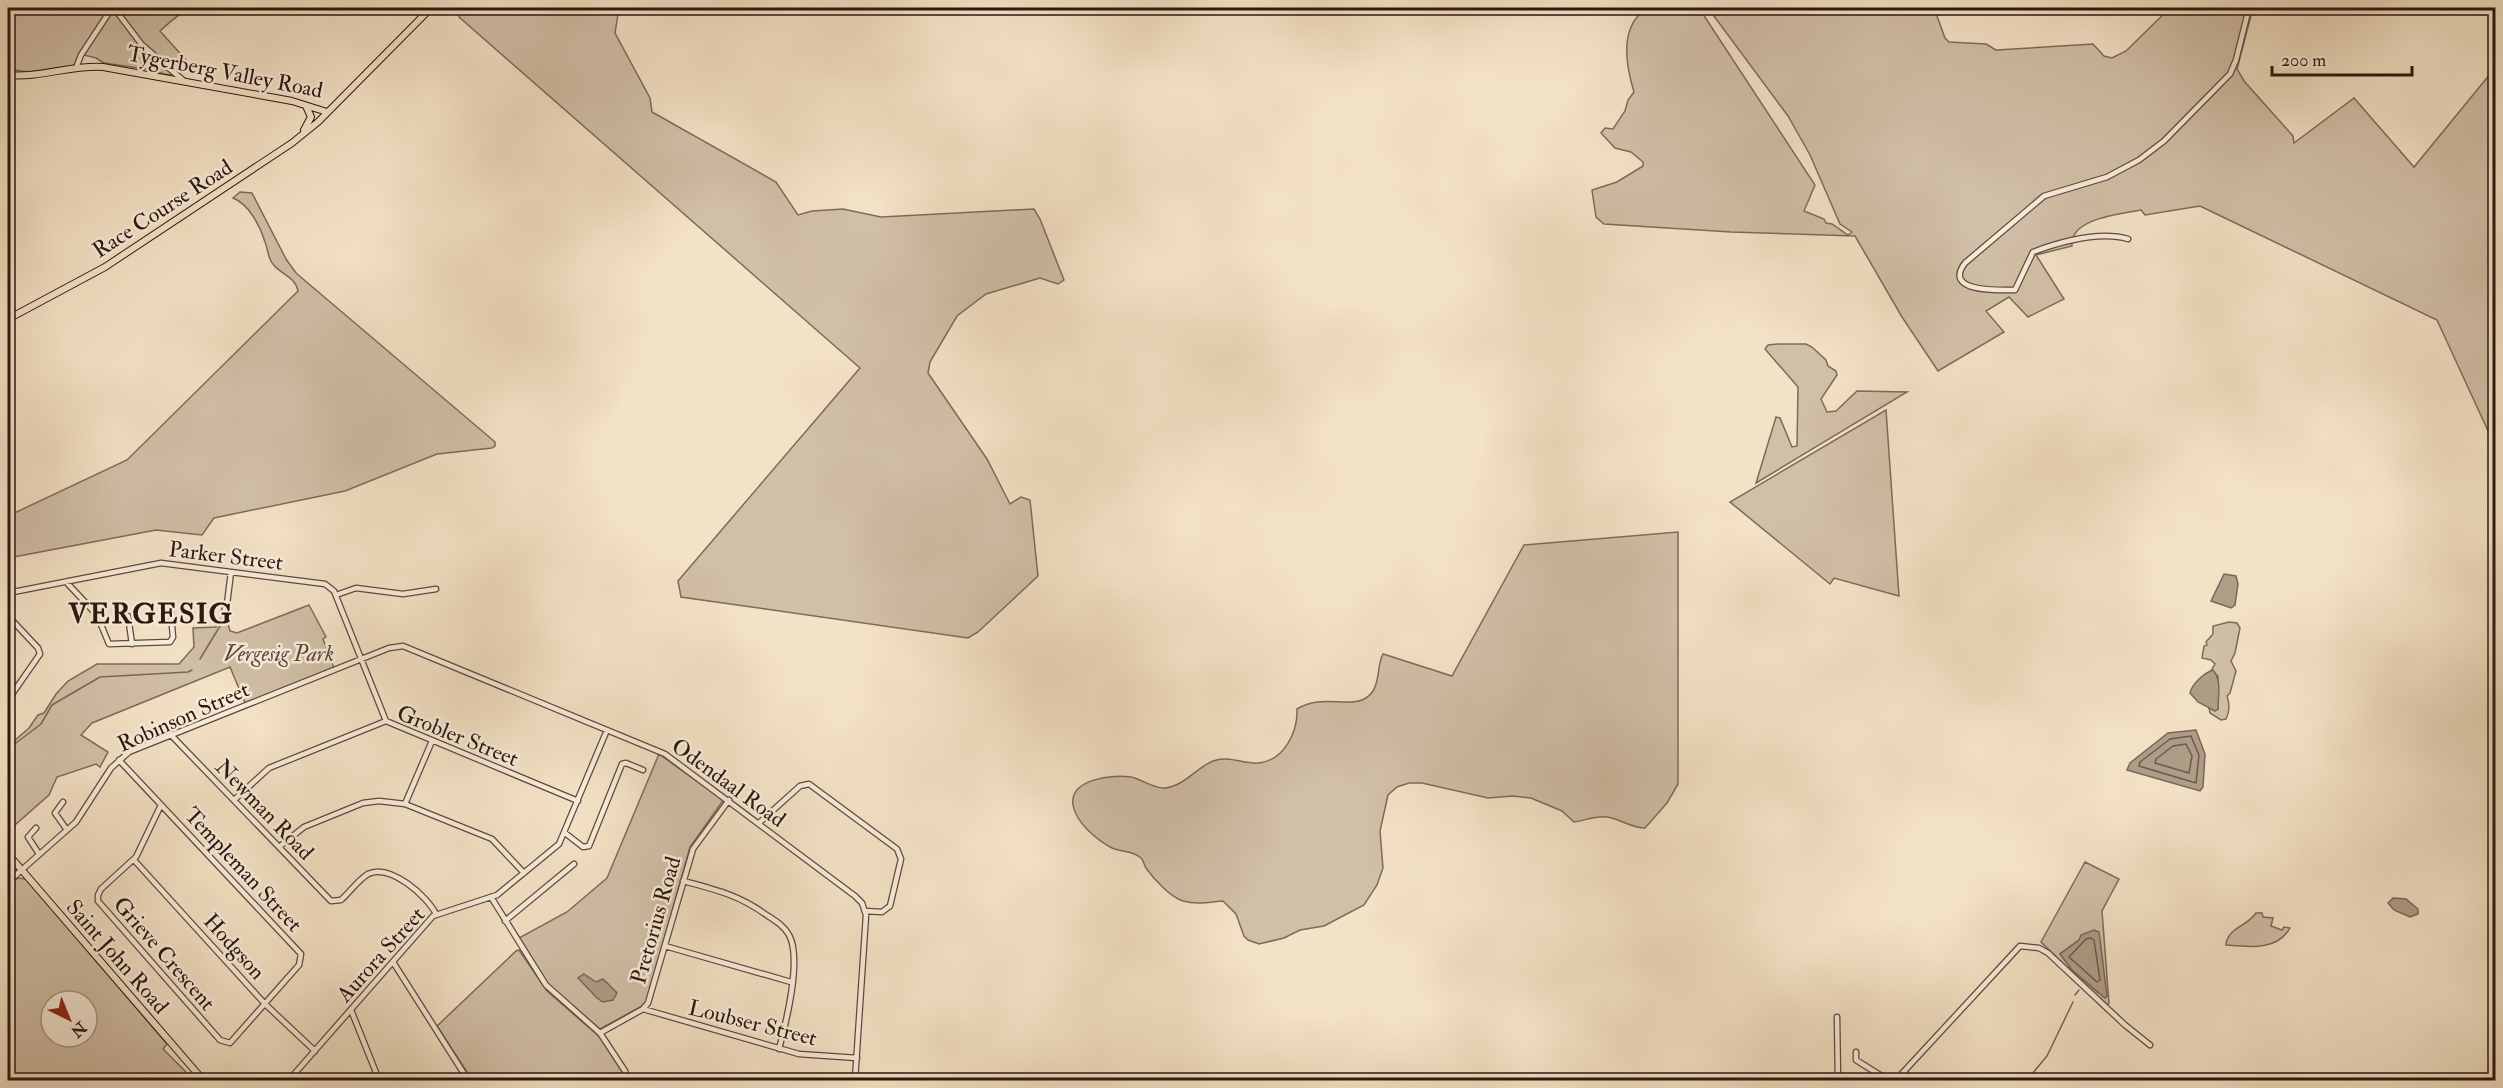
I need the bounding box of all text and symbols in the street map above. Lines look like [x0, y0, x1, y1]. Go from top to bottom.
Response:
street label: Tygerberg Valley Road [125, 39, 325, 105]
scale bar [2272, 39, 2412, 77]
text: 200 m [2281, 49, 2326, 72]
street label: Race Course Road [87, 153, 238, 264]
street label: Parker Street [167, 535, 285, 577]
district label: VERGESIG [67, 597, 234, 632]
park label: Vergesig Park [224, 640, 334, 668]
street label: Robinson Street [113, 675, 254, 758]
street label: Grobler Street [393, 699, 522, 773]
street label: Odendaal Road [666, 732, 791, 834]
street label: Newman Road [209, 753, 320, 866]
street label: Templeman Street [178, 801, 308, 939]
street label: Pretorius Road [624, 853, 688, 987]
street label: Grieve Crescent [107, 891, 221, 1016]
street label: Saint John Road [60, 894, 175, 1020]
street label: Aurora Street [330, 901, 431, 1009]
street label: Hodgson [197, 908, 271, 986]
north arrow [39, 989, 99, 1049]
street label: Loubser Street [686, 994, 820, 1052]
text: N [66, 1016, 91, 1042]

